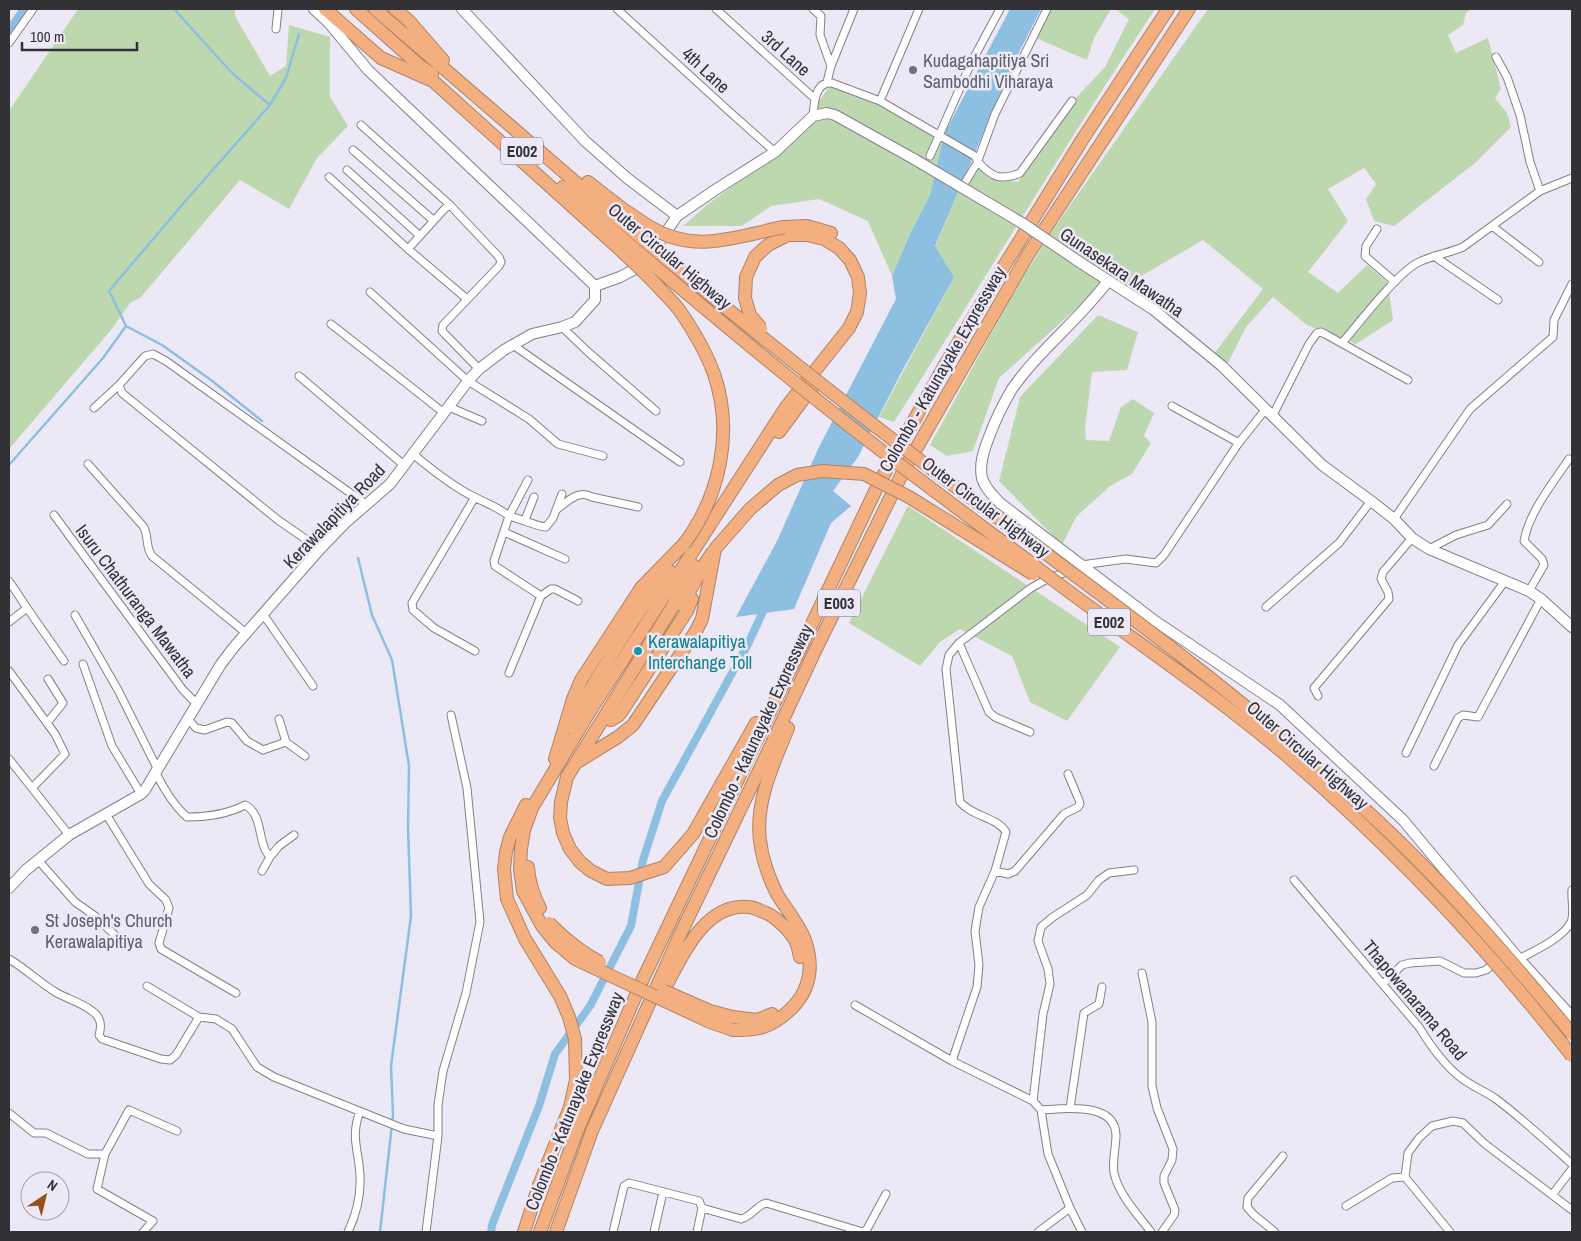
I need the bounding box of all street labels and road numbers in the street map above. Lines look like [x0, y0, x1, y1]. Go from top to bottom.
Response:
street label: 3rd Lane [756, 24, 816, 82]
street label: 4th Lane [676, 41, 736, 99]
road number: E002 [501, 138, 543, 164]
street label: Outer Circular Highway [603, 197, 738, 316]
street label: Gunasekara Mawatha [1055, 221, 1189, 323]
street label: Colombo - Katunayake Expressway [873, 261, 1012, 476]
street label: Outer Circular Highway [917, 451, 1056, 564]
street label: Kerawalapitiya Road [277, 458, 391, 574]
street label: Isuru Chathuranga Mawatha [70, 519, 202, 683]
road number: E003 [818, 590, 860, 616]
road number: E002 [1088, 608, 1130, 636]
street label: Colombo - Katunayake Expressway [697, 619, 819, 842]
street label: Outer Circular Highway [1242, 695, 1375, 815]
street label: Thapowanarama Road [1357, 934, 1473, 1066]
street label: Colombo - Katunayake Expressway [519, 987, 630, 1214]

